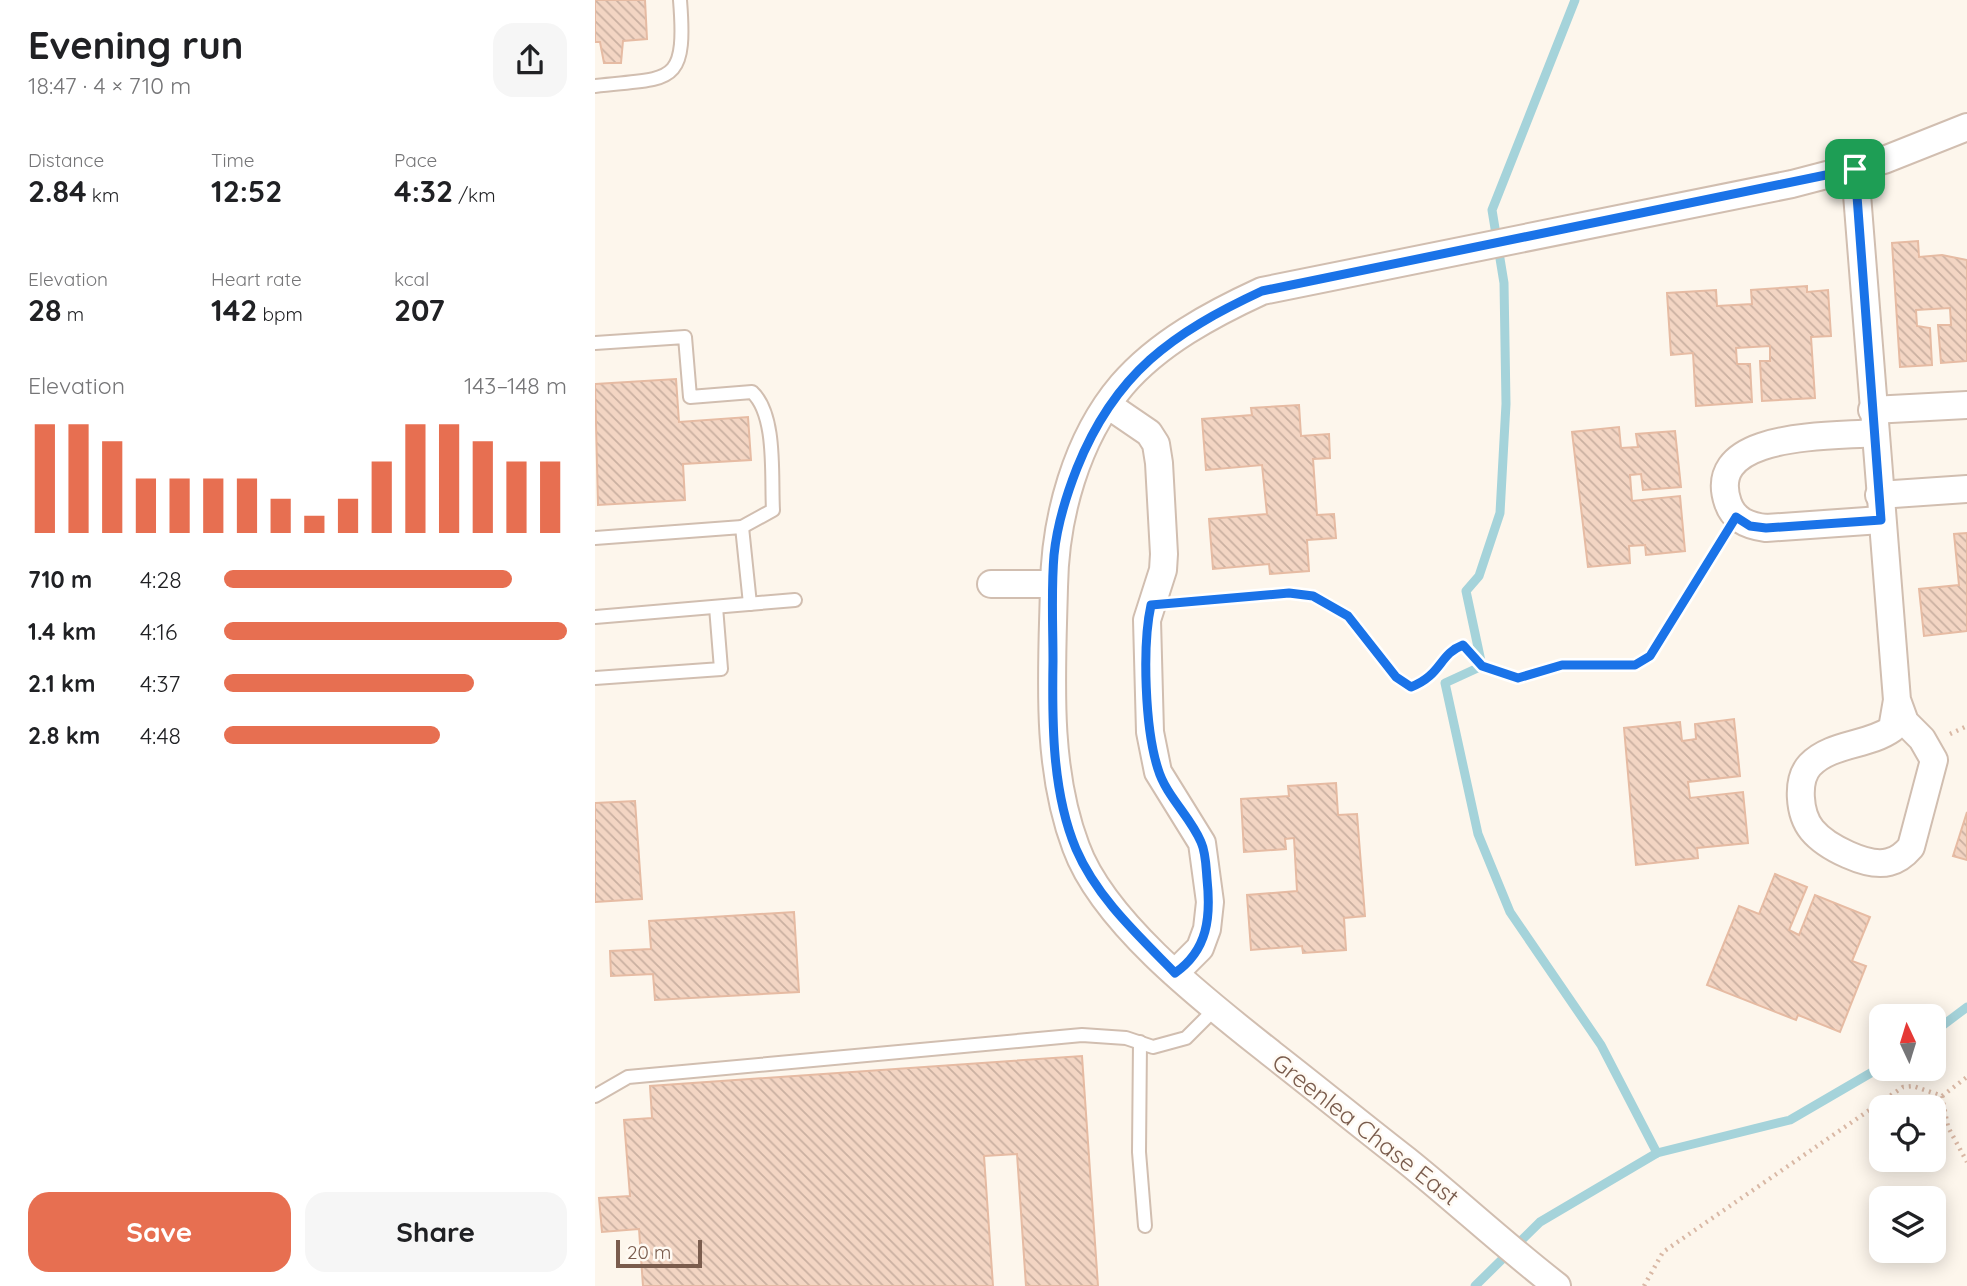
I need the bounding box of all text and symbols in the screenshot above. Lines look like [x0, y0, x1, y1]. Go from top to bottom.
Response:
text: Evening run [28, 21, 243, 69]
button: share [493, 23, 567, 97]
text: 18:47 · 4 × 710 m [28, 71, 191, 100]
pin [1825, 139, 1885, 199]
text: Distance [28, 148, 104, 172]
text: Time [211, 148, 255, 172]
text: Pace [394, 148, 437, 172]
icon: arrive [1836, 150, 1874, 188]
text: 2.84 [28, 172, 87, 210]
text: 12:52 [211, 172, 282, 210]
text: 4:32 [394, 172, 453, 210]
text: km [87, 183, 119, 207]
text: /km [453, 183, 496, 207]
text: Elevation [28, 267, 108, 291]
text: Heart rate [211, 267, 302, 291]
text: kcal [394, 267, 429, 291]
text: 28 [28, 291, 62, 329]
text: 142 [211, 291, 257, 329]
text: 207 [394, 291, 445, 329]
text: m [62, 302, 84, 326]
text: bpm [257, 302, 303, 326]
text: Elevation [28, 371, 125, 400]
text: 143–148 m [464, 371, 567, 400]
text: 710 m [28, 565, 92, 594]
text: 4:28 [140, 565, 182, 594]
text: 1.4 km [28, 617, 96, 646]
text: 4:16 [140, 617, 177, 646]
text: 2.1 km [28, 669, 95, 698]
text: 4:37 [140, 669, 180, 698]
text: 2.8 km [28, 721, 100, 750]
text: 4:48 [140, 721, 181, 750]
north arrow [1869, 1004, 1946, 1082]
map controls [1869, 1004, 1946, 1263]
street label: Greenlea Chase East [1266, 1047, 1466, 1211]
button: locate [1869, 1095, 1946, 1172]
button: layers [1869, 1186, 1946, 1263]
button: Save [28, 1192, 291, 1272]
button: Share [305, 1192, 567, 1272]
scale bar [616, 1237, 702, 1269]
text: 20 m [627, 1240, 671, 1264]

